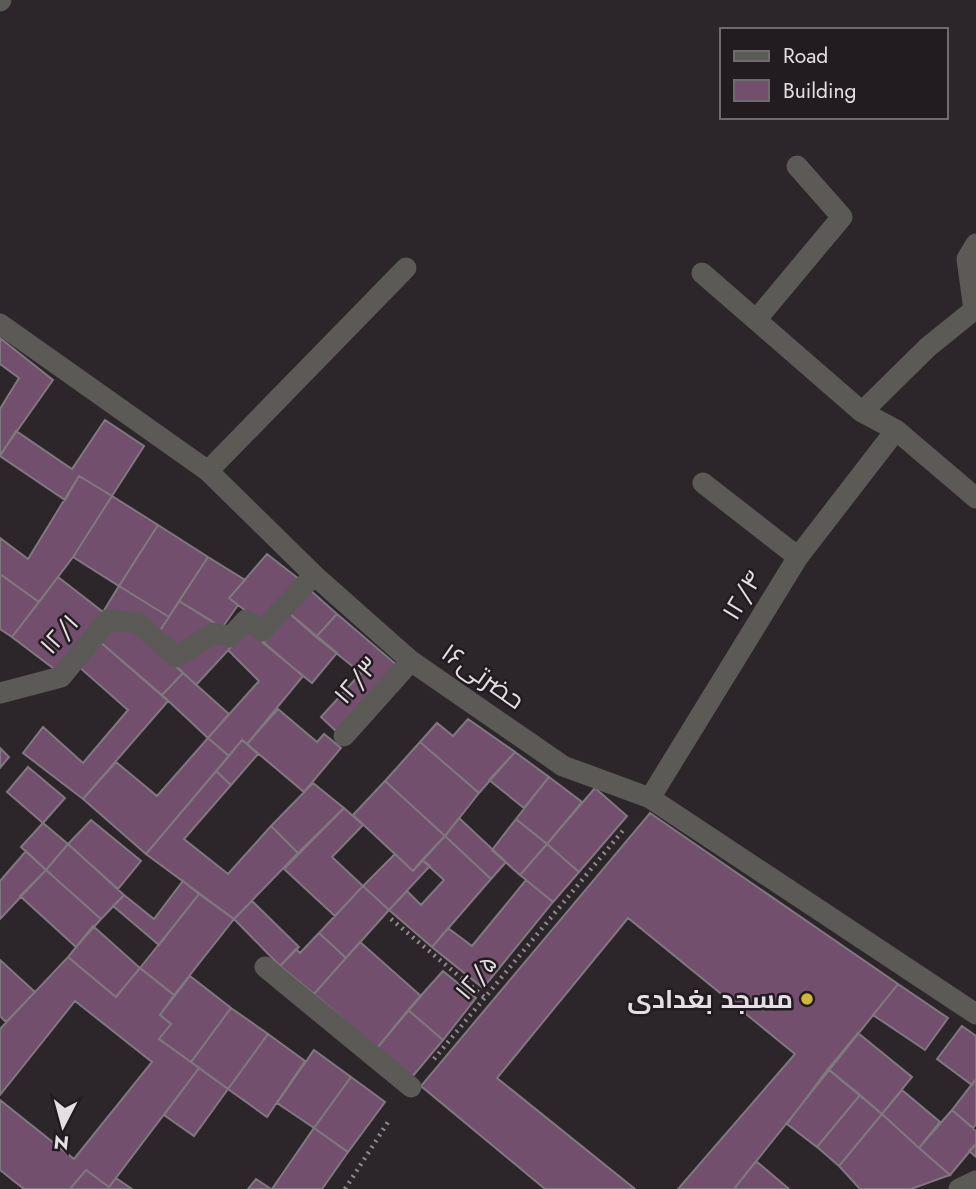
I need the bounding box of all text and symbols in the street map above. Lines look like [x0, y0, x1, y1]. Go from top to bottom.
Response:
legend [720, 28, 948, 119]
text: Road [783, 41, 828, 71]
text: Building [783, 76, 856, 106]
street label: ۱۲/۴ [712, 563, 772, 627]
street label: ۱۲/۱ [30, 605, 88, 663]
street label: حضرتی۱۶ [434, 634, 532, 718]
street label: ۱۲/۳ [324, 648, 388, 712]
street label: ۱۲/۵ [446, 946, 506, 1008]
place label: مسجد بغدادی [627, 980, 793, 1018]
marker: مسجد بغدادی [799, 991, 815, 1007]
north arrow [28, 1091, 98, 1161]
text: N [52, 1128, 70, 1157]

